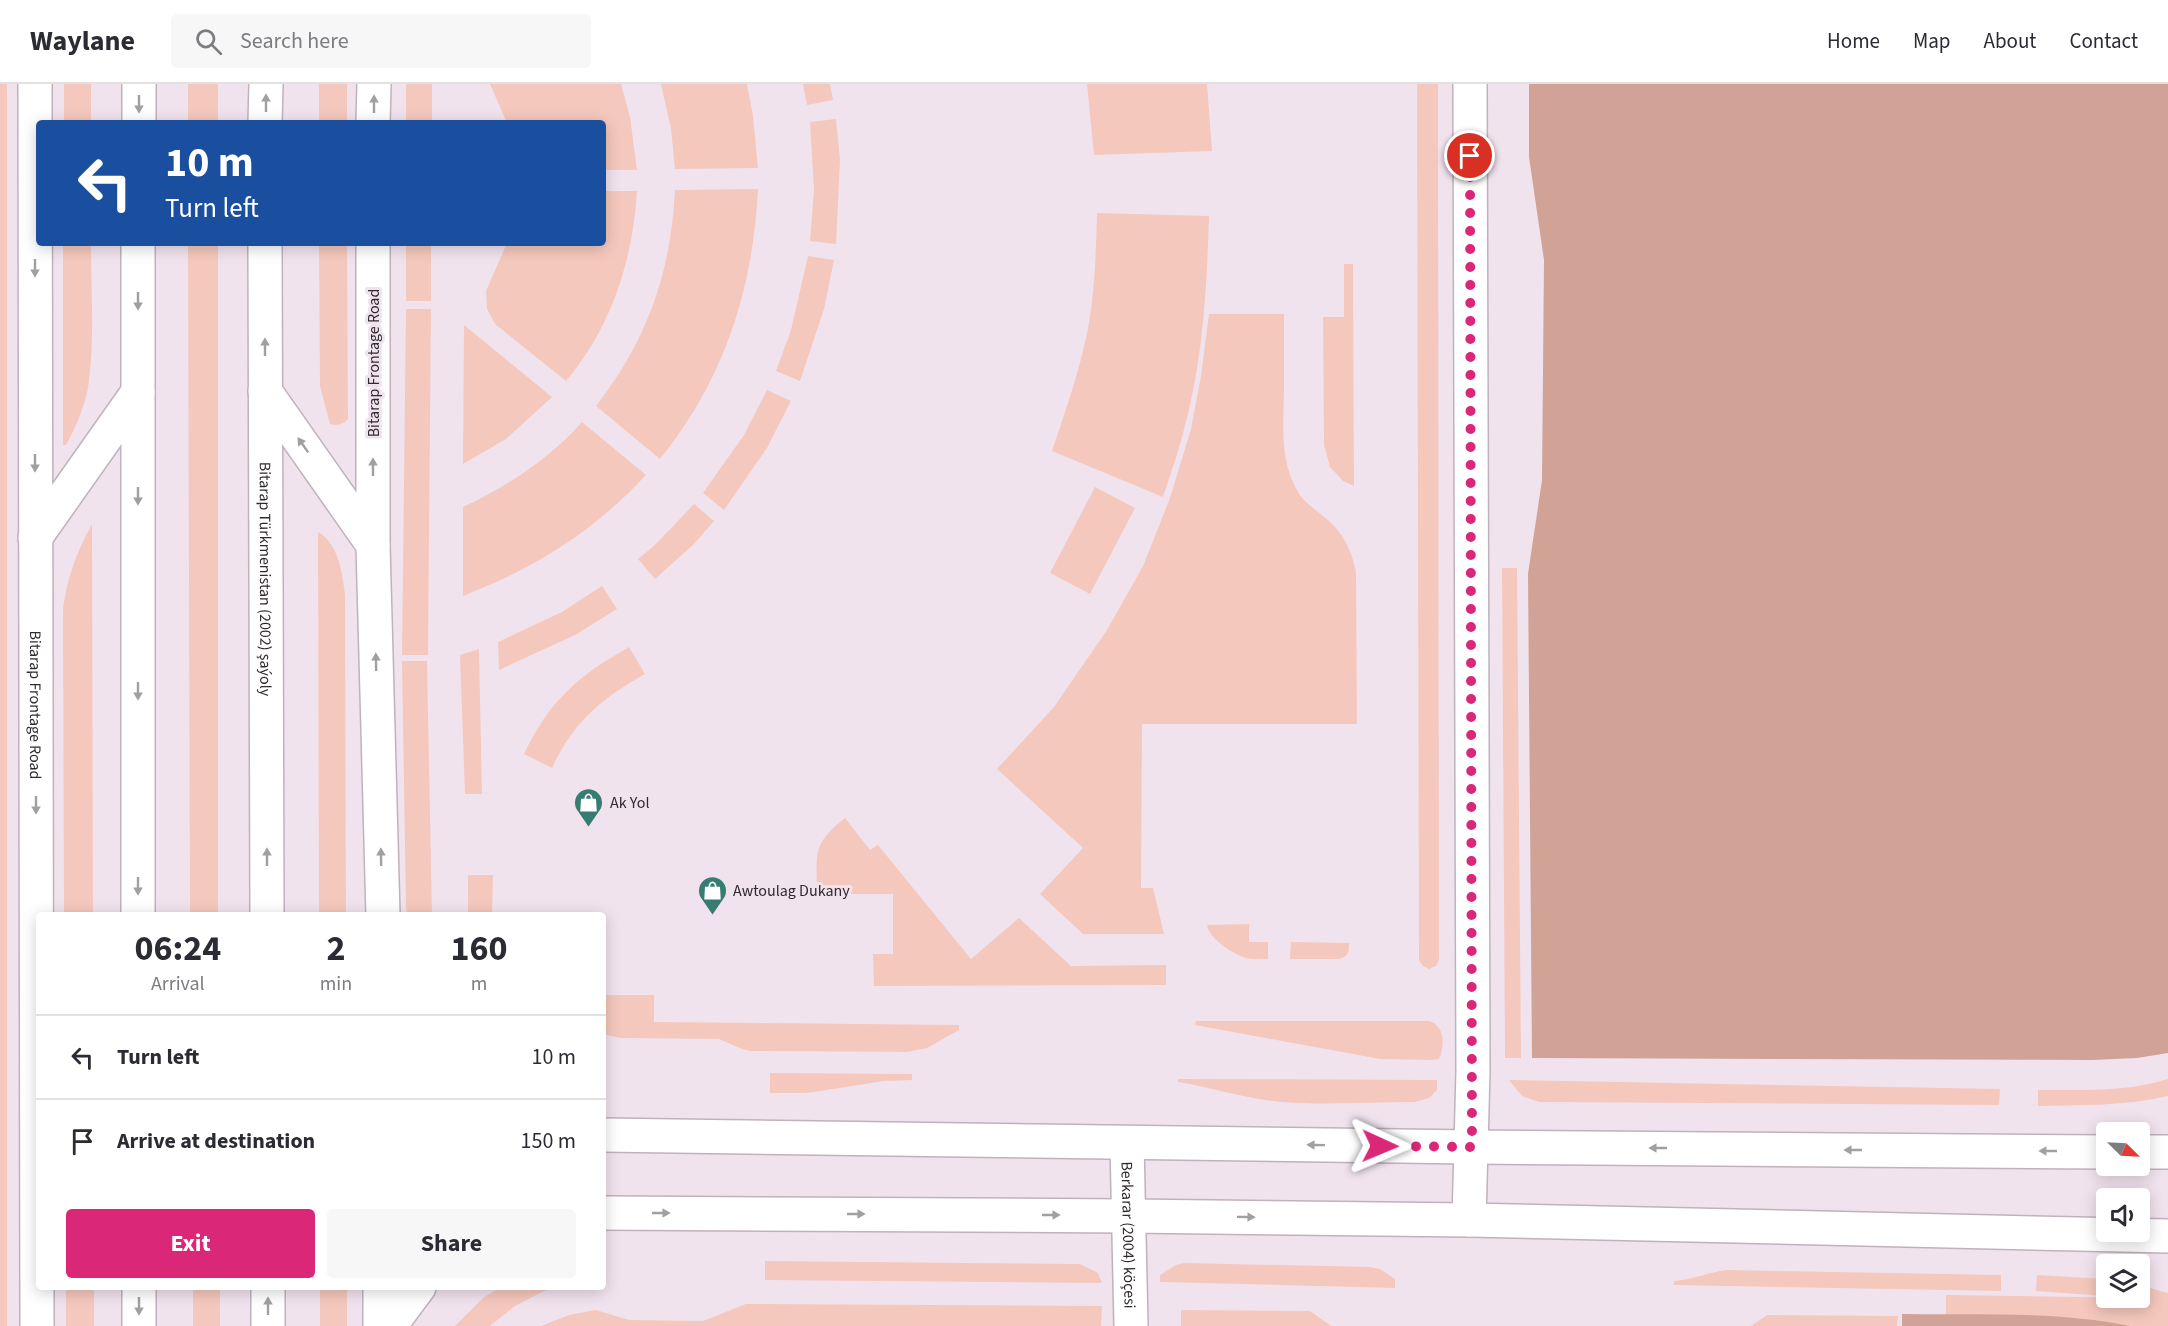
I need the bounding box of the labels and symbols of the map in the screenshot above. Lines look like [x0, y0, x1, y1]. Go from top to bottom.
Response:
one-way arrow [134, 94, 144, 113]
one-way arrow [261, 94, 270, 113]
one-way arrow [369, 94, 379, 113]
pin [1444, 130, 1495, 181]
one-way arrow [30, 259, 40, 278]
street label: Bitarap Frontage Road [363, 289, 385, 437]
one-way arrow [133, 292, 143, 311]
one-way arrow [260, 337, 270, 356]
one-way arrow [297, 438, 309, 454]
one-way arrow [30, 454, 40, 473]
one-way arrow [368, 457, 378, 476]
street label: Bitarap Türkmenistan (2002) şaýoly [254, 462, 276, 697]
one-way arrow [133, 487, 143, 506]
street label: Bitarap Frontage Road [24, 631, 46, 779]
one-way arrow [371, 652, 381, 671]
one-way arrow [133, 682, 143, 701]
shop icon: Ak Yol [573, 786, 605, 828]
place label: Ak Yol [610, 792, 650, 814]
one-way arrow [31, 796, 41, 815]
one-way arrow [262, 847, 272, 866]
one-way arrow [376, 847, 386, 866]
shop icon: Awtoulag Dukany [696, 874, 728, 916]
one-way arrow [133, 877, 143, 896]
place label: Awtoulag Dukany [733, 880, 850, 902]
position arrow [1348, 1114, 1412, 1178]
north arrow [2096, 1122, 2150, 1176]
one-way arrow [1306, 1140, 1325, 1150]
one-way arrow [1648, 1143, 1667, 1153]
one-way arrow [1843, 1145, 1862, 1155]
one-way arrow [2038, 1146, 2057, 1156]
street label: Berkarar (2004) köçesi [1115, 1161, 1141, 1309]
one-way arrow [652, 1208, 671, 1218]
one-way arrow [847, 1209, 866, 1219]
one-way arrow [1042, 1210, 1061, 1220]
one-way arrow [1237, 1213, 1256, 1222]
one-way arrow [134, 1297, 144, 1316]
one-way arrow [263, 1297, 273, 1316]

